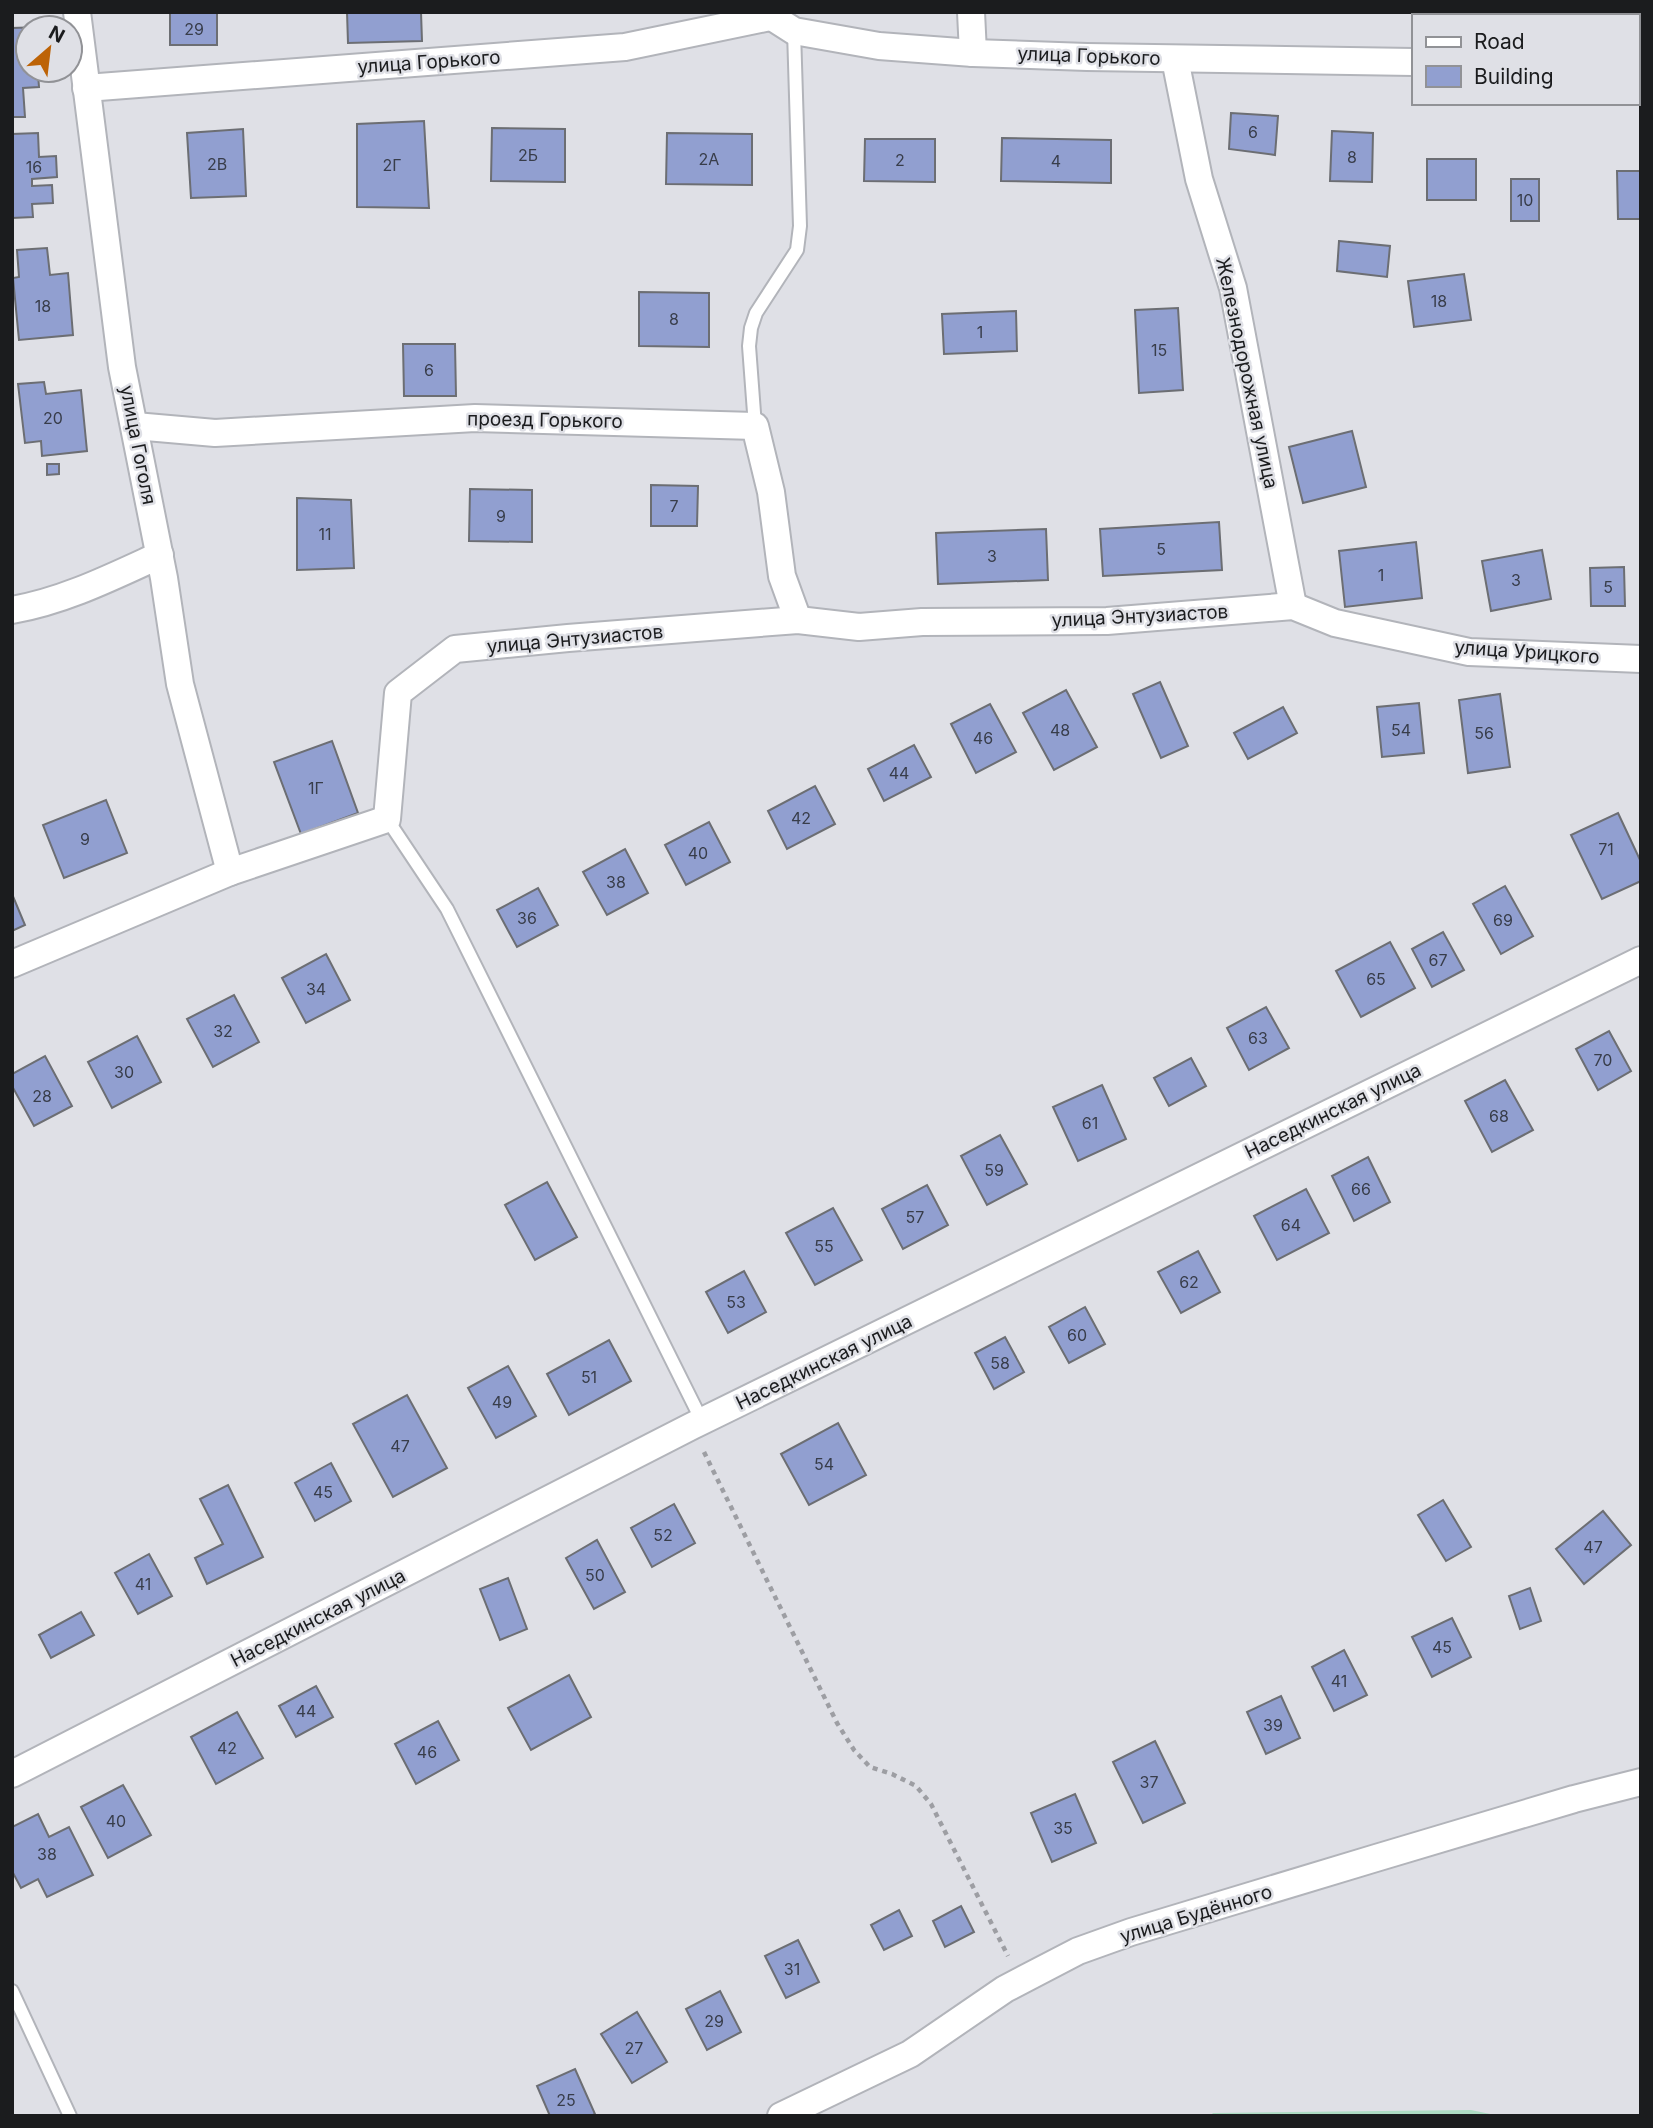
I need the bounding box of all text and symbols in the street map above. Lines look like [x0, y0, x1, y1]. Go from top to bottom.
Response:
north arrow [14, 14, 84, 84]
legend [1412, 14, 1639, 105]
house number: 29 [184, 19, 204, 39]
text: N [45, 21, 69, 48]
text: Road [1474, 29, 1525, 54]
street label: улица Горького [1017, 42, 1161, 70]
street label: улица Горького [357, 46, 501, 78]
text: Building [1474, 64, 1554, 89]
house number: 6 [1248, 122, 1258, 142]
house number: 2Б [518, 145, 538, 165]
house number: 8 [1347, 147, 1357, 167]
house number: 2А [699, 149, 719, 169]
house number: 2 [895, 150, 905, 170]
house number: 4 [1051, 151, 1061, 171]
house number: 2В [207, 154, 227, 174]
house number: 2Г [382, 155, 402, 175]
house number: 16 [26, 157, 42, 177]
house number: 10 [1517, 190, 1533, 210]
street label: Железнодорожная улица [1211, 255, 1283, 491]
house number: 18 [1431, 291, 1447, 311]
house number: 18 [35, 296, 51, 316]
house number: 8 [669, 309, 679, 329]
house number: 1 [977, 322, 983, 342]
house number: 15 [1151, 340, 1167, 360]
house number: 6 [424, 360, 434, 380]
street label: улица Гоголя [115, 383, 161, 507]
street label: проезд Горького [467, 407, 623, 433]
house number: 20 [43, 408, 63, 428]
house number: 7 [669, 496, 679, 516]
house number: 9 [496, 506, 506, 526]
house number: 11 [318, 524, 332, 544]
house number: 5 [1156, 539, 1166, 559]
house number: 3 [987, 546, 997, 566]
house number: 1 [1378, 565, 1384, 585]
house number: 3 [1511, 570, 1521, 590]
house number: 5 [1603, 577, 1613, 597]
street label: улица Энтузиастов [1051, 600, 1229, 632]
street label: улица Энтузиастов [486, 620, 664, 658]
street label: улица Урицкого [1454, 635, 1600, 669]
house number: 48 [1050, 720, 1070, 740]
house number: 54 [1391, 720, 1411, 740]
house number: 56 [1474, 723, 1494, 743]
house number: 46 [973, 728, 993, 748]
house number: 44 [889, 763, 909, 783]
house number: 1Г [308, 778, 324, 798]
house number: 42 [791, 808, 811, 828]
house number: 9 [80, 829, 90, 849]
house number: 71 [1598, 839, 1614, 859]
house number: 40 [688, 843, 708, 863]
house number: 38 [606, 872, 626, 892]
house number: 36 [517, 908, 537, 928]
house number: 69 [1493, 910, 1513, 930]
house number: 67 [1429, 950, 1447, 970]
house number: 65 [1366, 969, 1386, 989]
house number: 34 [306, 979, 326, 999]
house number: 32 [213, 1021, 233, 1041]
house number: 63 [1248, 1028, 1268, 1048]
house number: 70 [1594, 1050, 1612, 1070]
street label: Наседкинская улица [1241, 1058, 1425, 1164]
house number: 30 [114, 1062, 134, 1082]
house number: 28 [32, 1086, 52, 1106]
house number: 68 [1489, 1106, 1509, 1126]
house number: 61 [1082, 1113, 1098, 1133]
house number: 59 [984, 1160, 1004, 1180]
house number: 66 [1351, 1179, 1371, 1199]
house number: 57 [906, 1207, 924, 1227]
house number: 64 [1281, 1215, 1301, 1235]
house number: 55 [814, 1236, 834, 1256]
house number: 62 [1179, 1272, 1199, 1292]
house number: 53 [726, 1292, 746, 1312]
street label: Наседкинская улица [732, 1309, 916, 1415]
house number: 60 [1067, 1325, 1087, 1345]
house number: 58 [990, 1353, 1010, 1373]
house number: 51 [581, 1367, 597, 1387]
house number: 49 [492, 1392, 512, 1412]
house number: 47 [390, 1436, 410, 1456]
house number: 54 [814, 1454, 834, 1474]
house number: 45 [313, 1482, 333, 1502]
house number: 52 [653, 1525, 673, 1545]
house number: 47 [1583, 1537, 1603, 1557]
street label: Наседкинская улица [227, 1564, 409, 1672]
house number: 50 [585, 1565, 605, 1585]
house number: 41 [135, 1574, 151, 1594]
house number: 45 [1432, 1637, 1452, 1657]
house number: 41 [1331, 1671, 1347, 1691]
house number: 44 [296, 1701, 316, 1721]
house number: 39 [1263, 1715, 1283, 1735]
house number: 42 [217, 1738, 237, 1758]
house number: 46 [417, 1742, 437, 1762]
house number: 37 [1140, 1772, 1158, 1792]
house number: 40 [106, 1811, 126, 1831]
house number: 35 [1053, 1818, 1073, 1838]
house number: 38 [37, 1844, 57, 1864]
street label: улица Будённого [1117, 1880, 1275, 1948]
house number: 31 [784, 1959, 800, 1979]
house number: 29 [704, 2011, 724, 2031]
house number: 27 [625, 2038, 643, 2058]
house number: 25 [556, 2090, 576, 2110]

